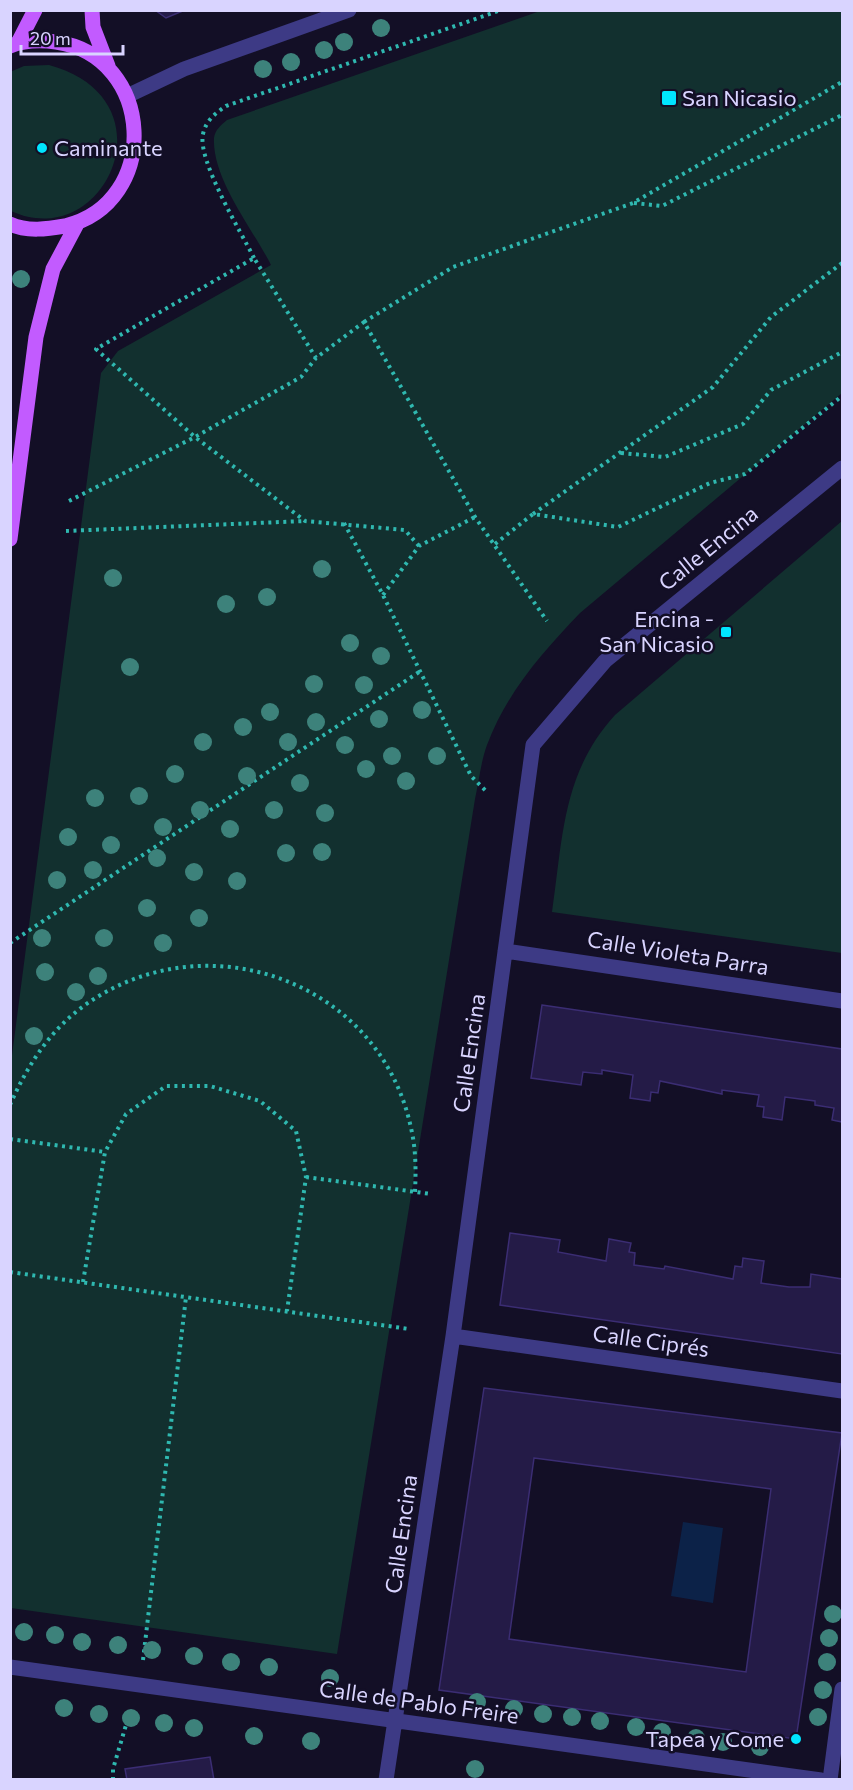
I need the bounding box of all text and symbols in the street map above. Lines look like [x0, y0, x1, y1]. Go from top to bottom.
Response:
scale bar [21, 18, 123, 56]
text: 20 m [30, 27, 71, 49]
place label: San Nicasio [682, 84, 797, 111]
marker: San Nicasio [660, 89, 678, 107]
place label: Caminante [54, 134, 163, 161]
marker: Caminante [35, 141, 49, 155]
street label: Calle Encina [653, 499, 763, 596]
place label: Encina - San Nicasio [599, 605, 714, 657]
marker: Encina - San Nicasio [719, 625, 733, 639]
street label: Calle Violeta Parra [585, 925, 771, 980]
street label: Calle Encina [447, 992, 490, 1114]
street label: Calle Ciprés [591, 1319, 711, 1362]
street label: Calle Encina [379, 1473, 422, 1595]
street label: Calle de Pablo Freire [317, 1674, 521, 1729]
place label: Tapea y Come [645, 1725, 784, 1752]
marker: Tapea y Come [789, 1732, 803, 1746]

